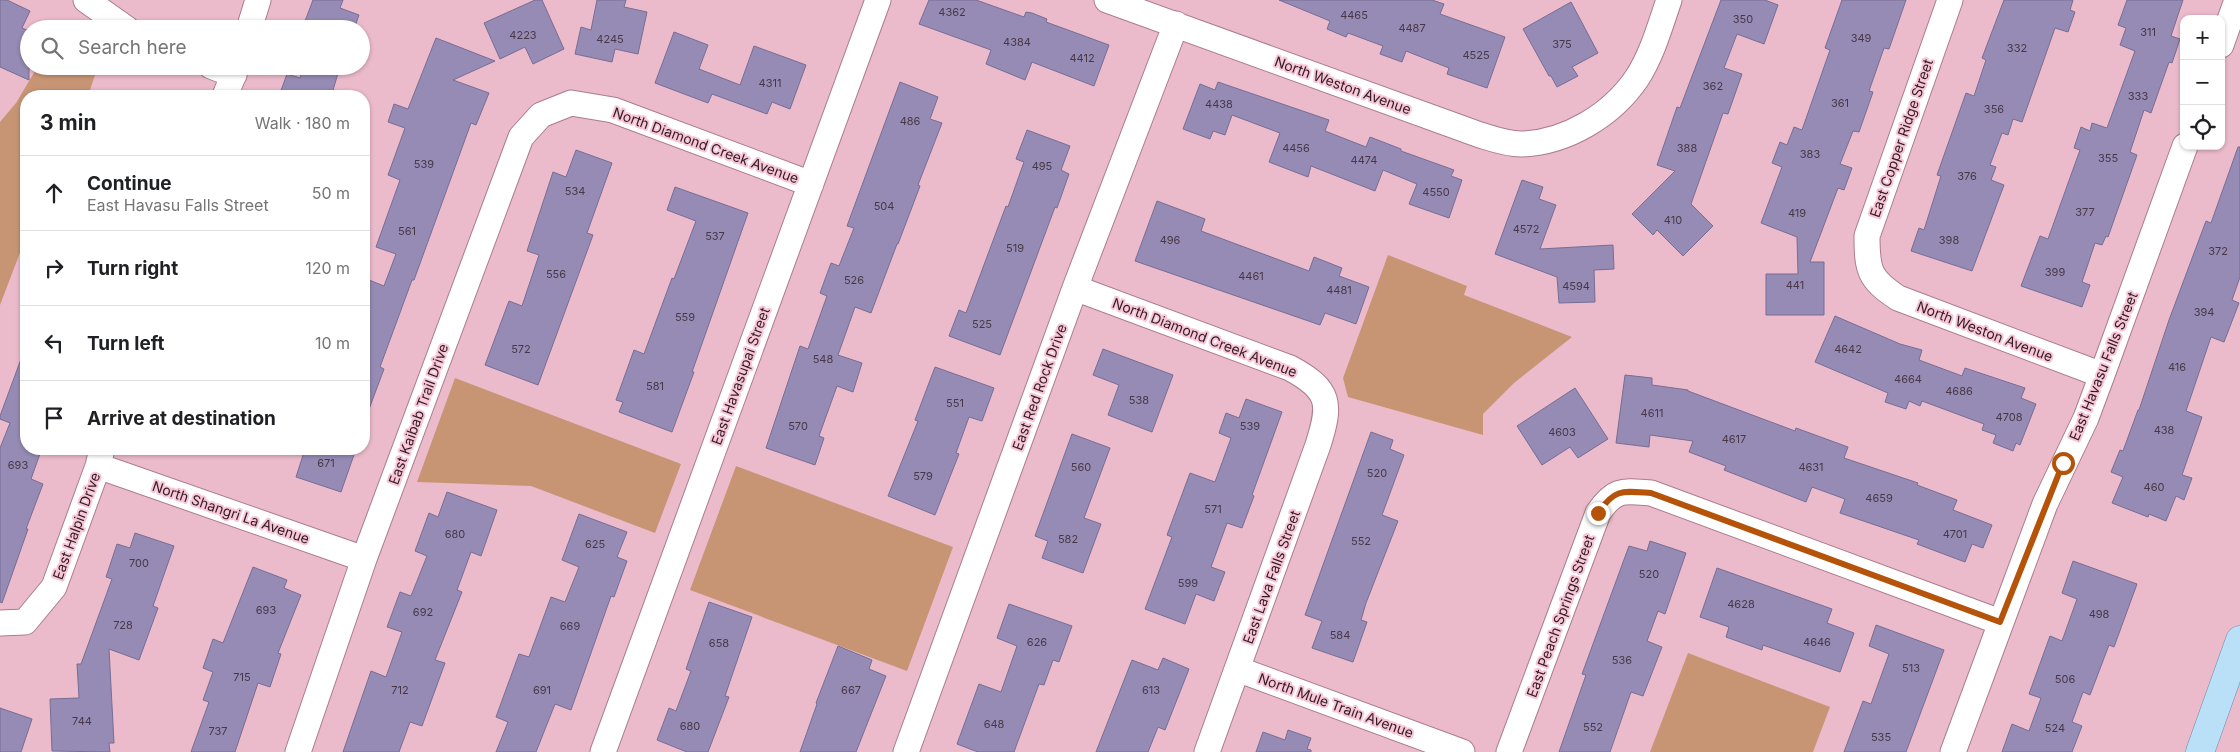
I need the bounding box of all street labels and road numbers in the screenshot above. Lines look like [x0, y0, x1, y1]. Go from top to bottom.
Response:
street label: North Weston Avenue [1272, 52, 1414, 118]
street label: East Copper Ridge Street [1866, 56, 1936, 219]
street label: North Diamond Creek Avenue [611, 103, 801, 187]
street label: East Havasu Falls Street [2065, 289, 2141, 443]
street label: North Diamond Creek Avenue [1110, 294, 1300, 380]
street label: North Weston Avenue [1915, 297, 2055, 365]
street label: East Havasupai Street [707, 305, 773, 447]
street label: East Red Rock Drive [1008, 322, 1070, 452]
street label: East Kaibab Trail Drive [385, 341, 451, 487]
street label: East Halpin Drive [49, 470, 103, 582]
street label: North Shangri La Avenue [150, 477, 312, 547]
street label: East Lava Falls Street [1239, 508, 1303, 646]
street label: East Peach Springs Street [1523, 532, 1597, 700]
street label: North Mule Train Avenue [1256, 669, 1416, 741]

